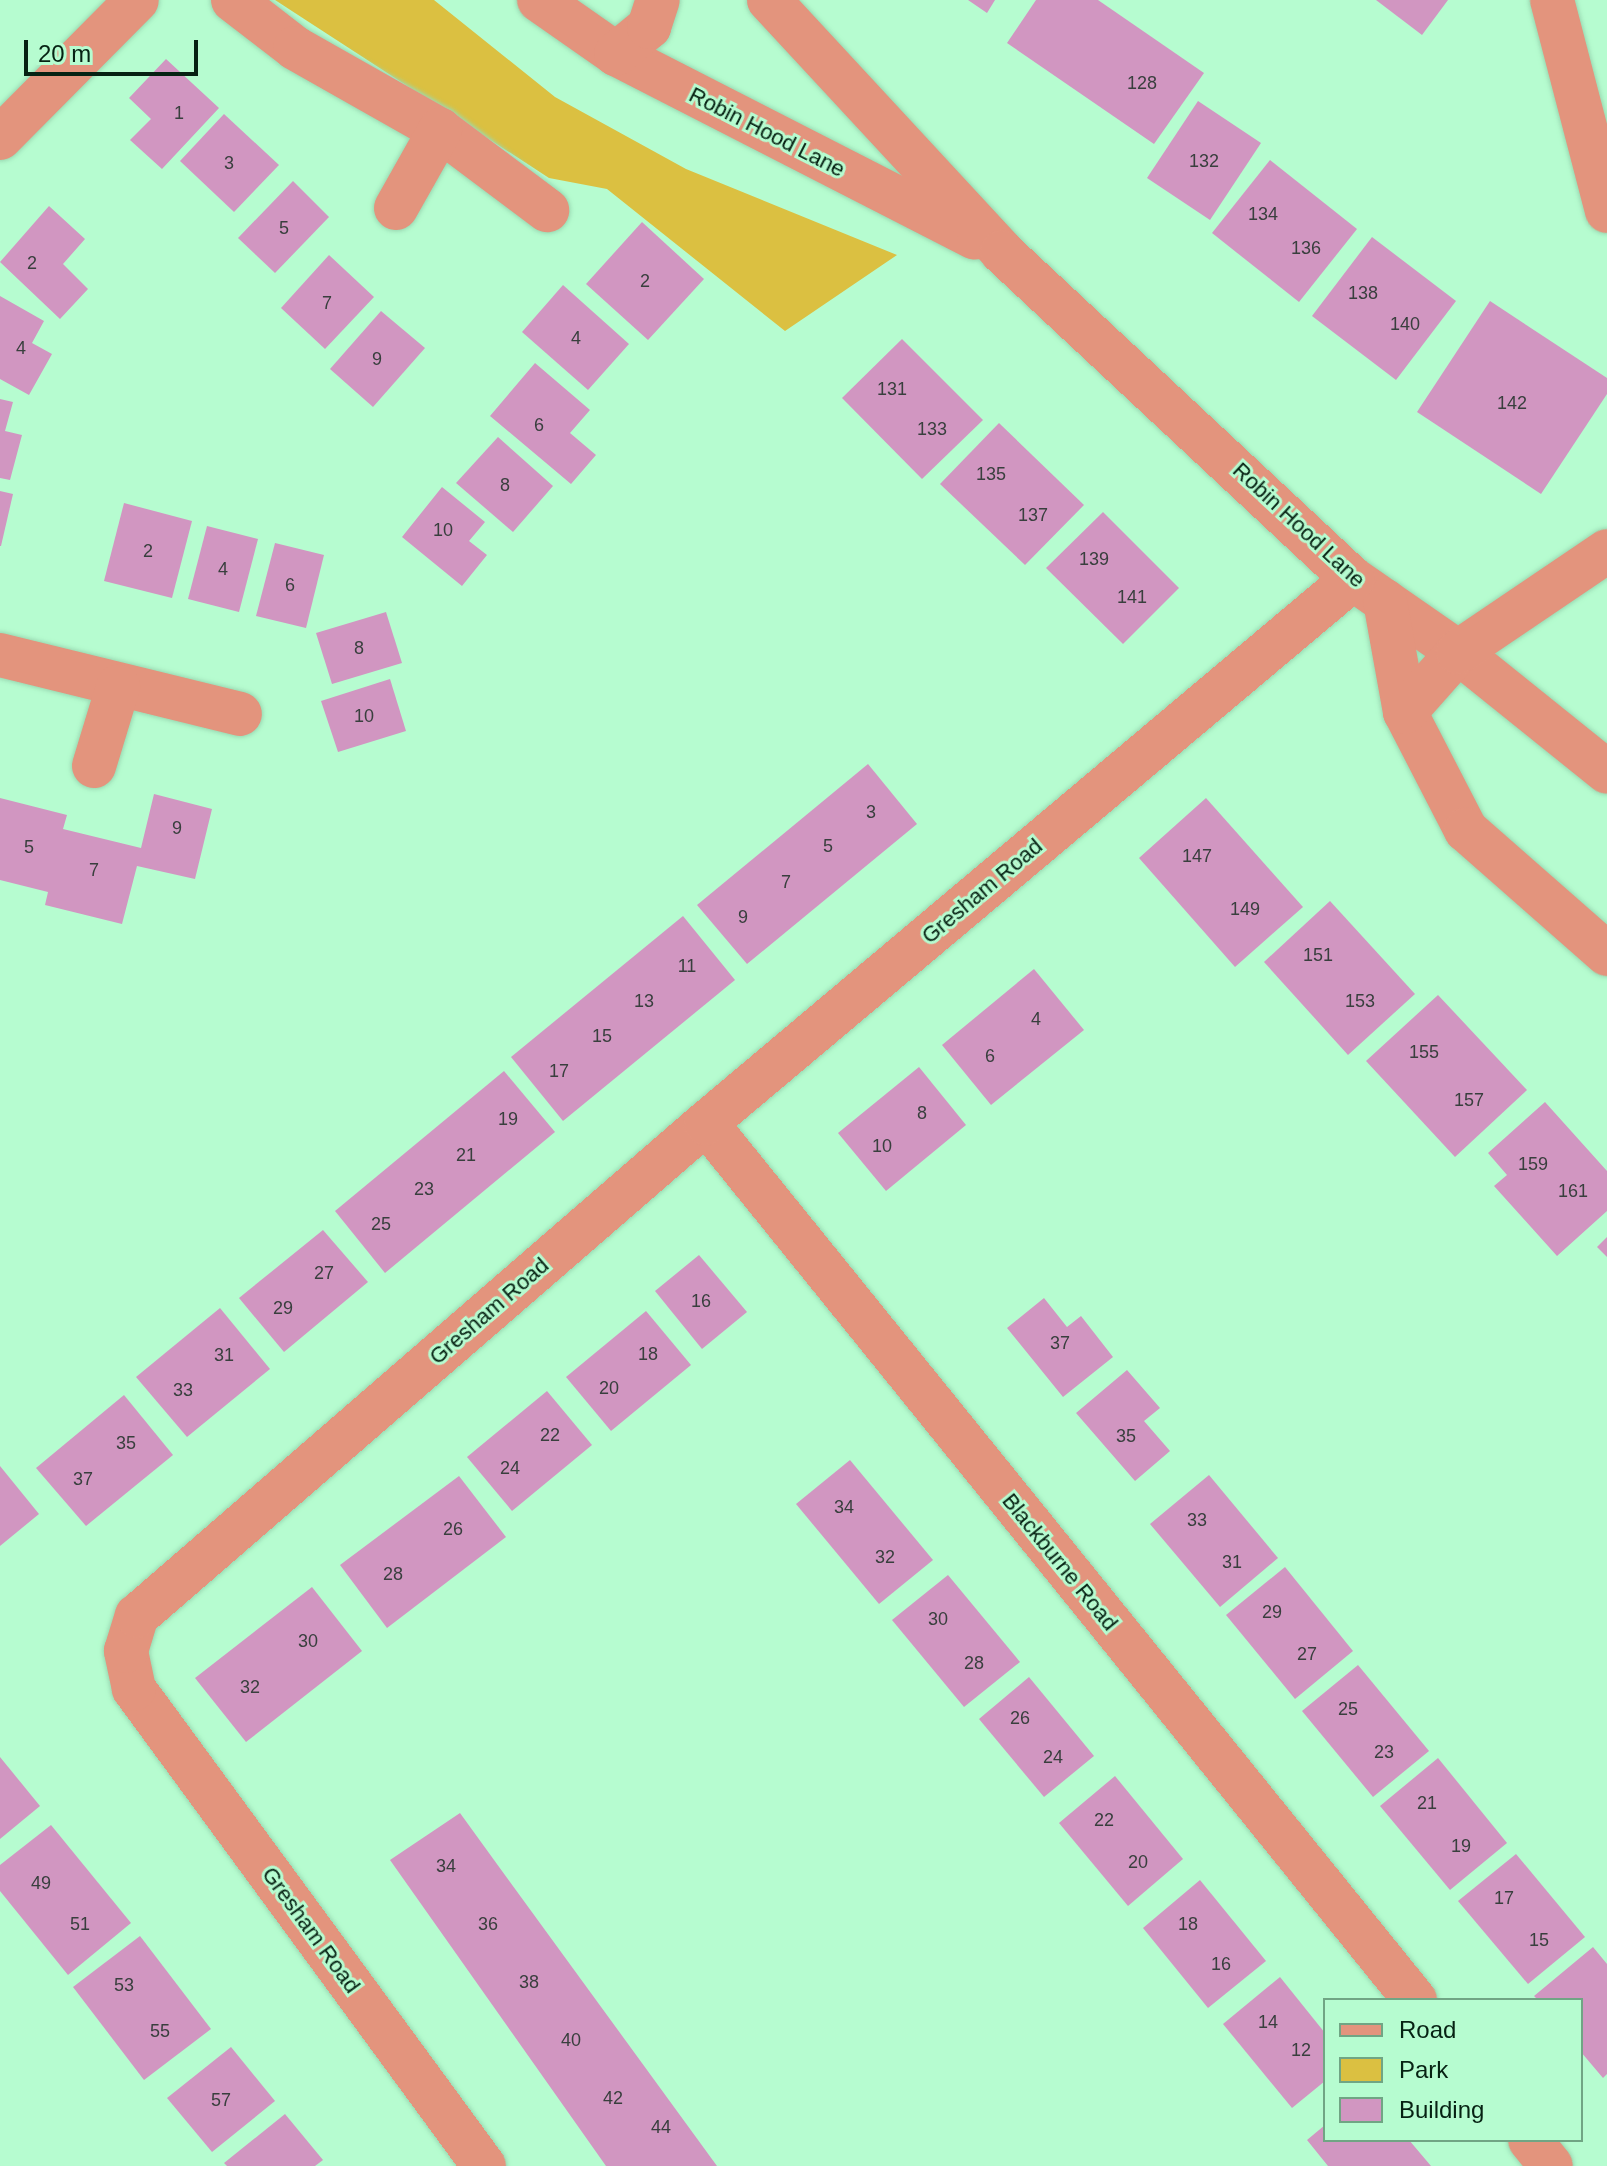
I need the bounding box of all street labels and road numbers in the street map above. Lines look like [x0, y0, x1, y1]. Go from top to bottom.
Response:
street label: Robin Hood Lane [685, 81, 849, 183]
street label: Robin Hood Lane [1227, 457, 1371, 593]
street label: Gresham Road [916, 833, 1048, 949]
street label: Gresham Road [424, 1252, 554, 1370]
street label: Blackburne Road [997, 1488, 1123, 1636]
street label: Gresham Road [256, 1862, 366, 1998]

